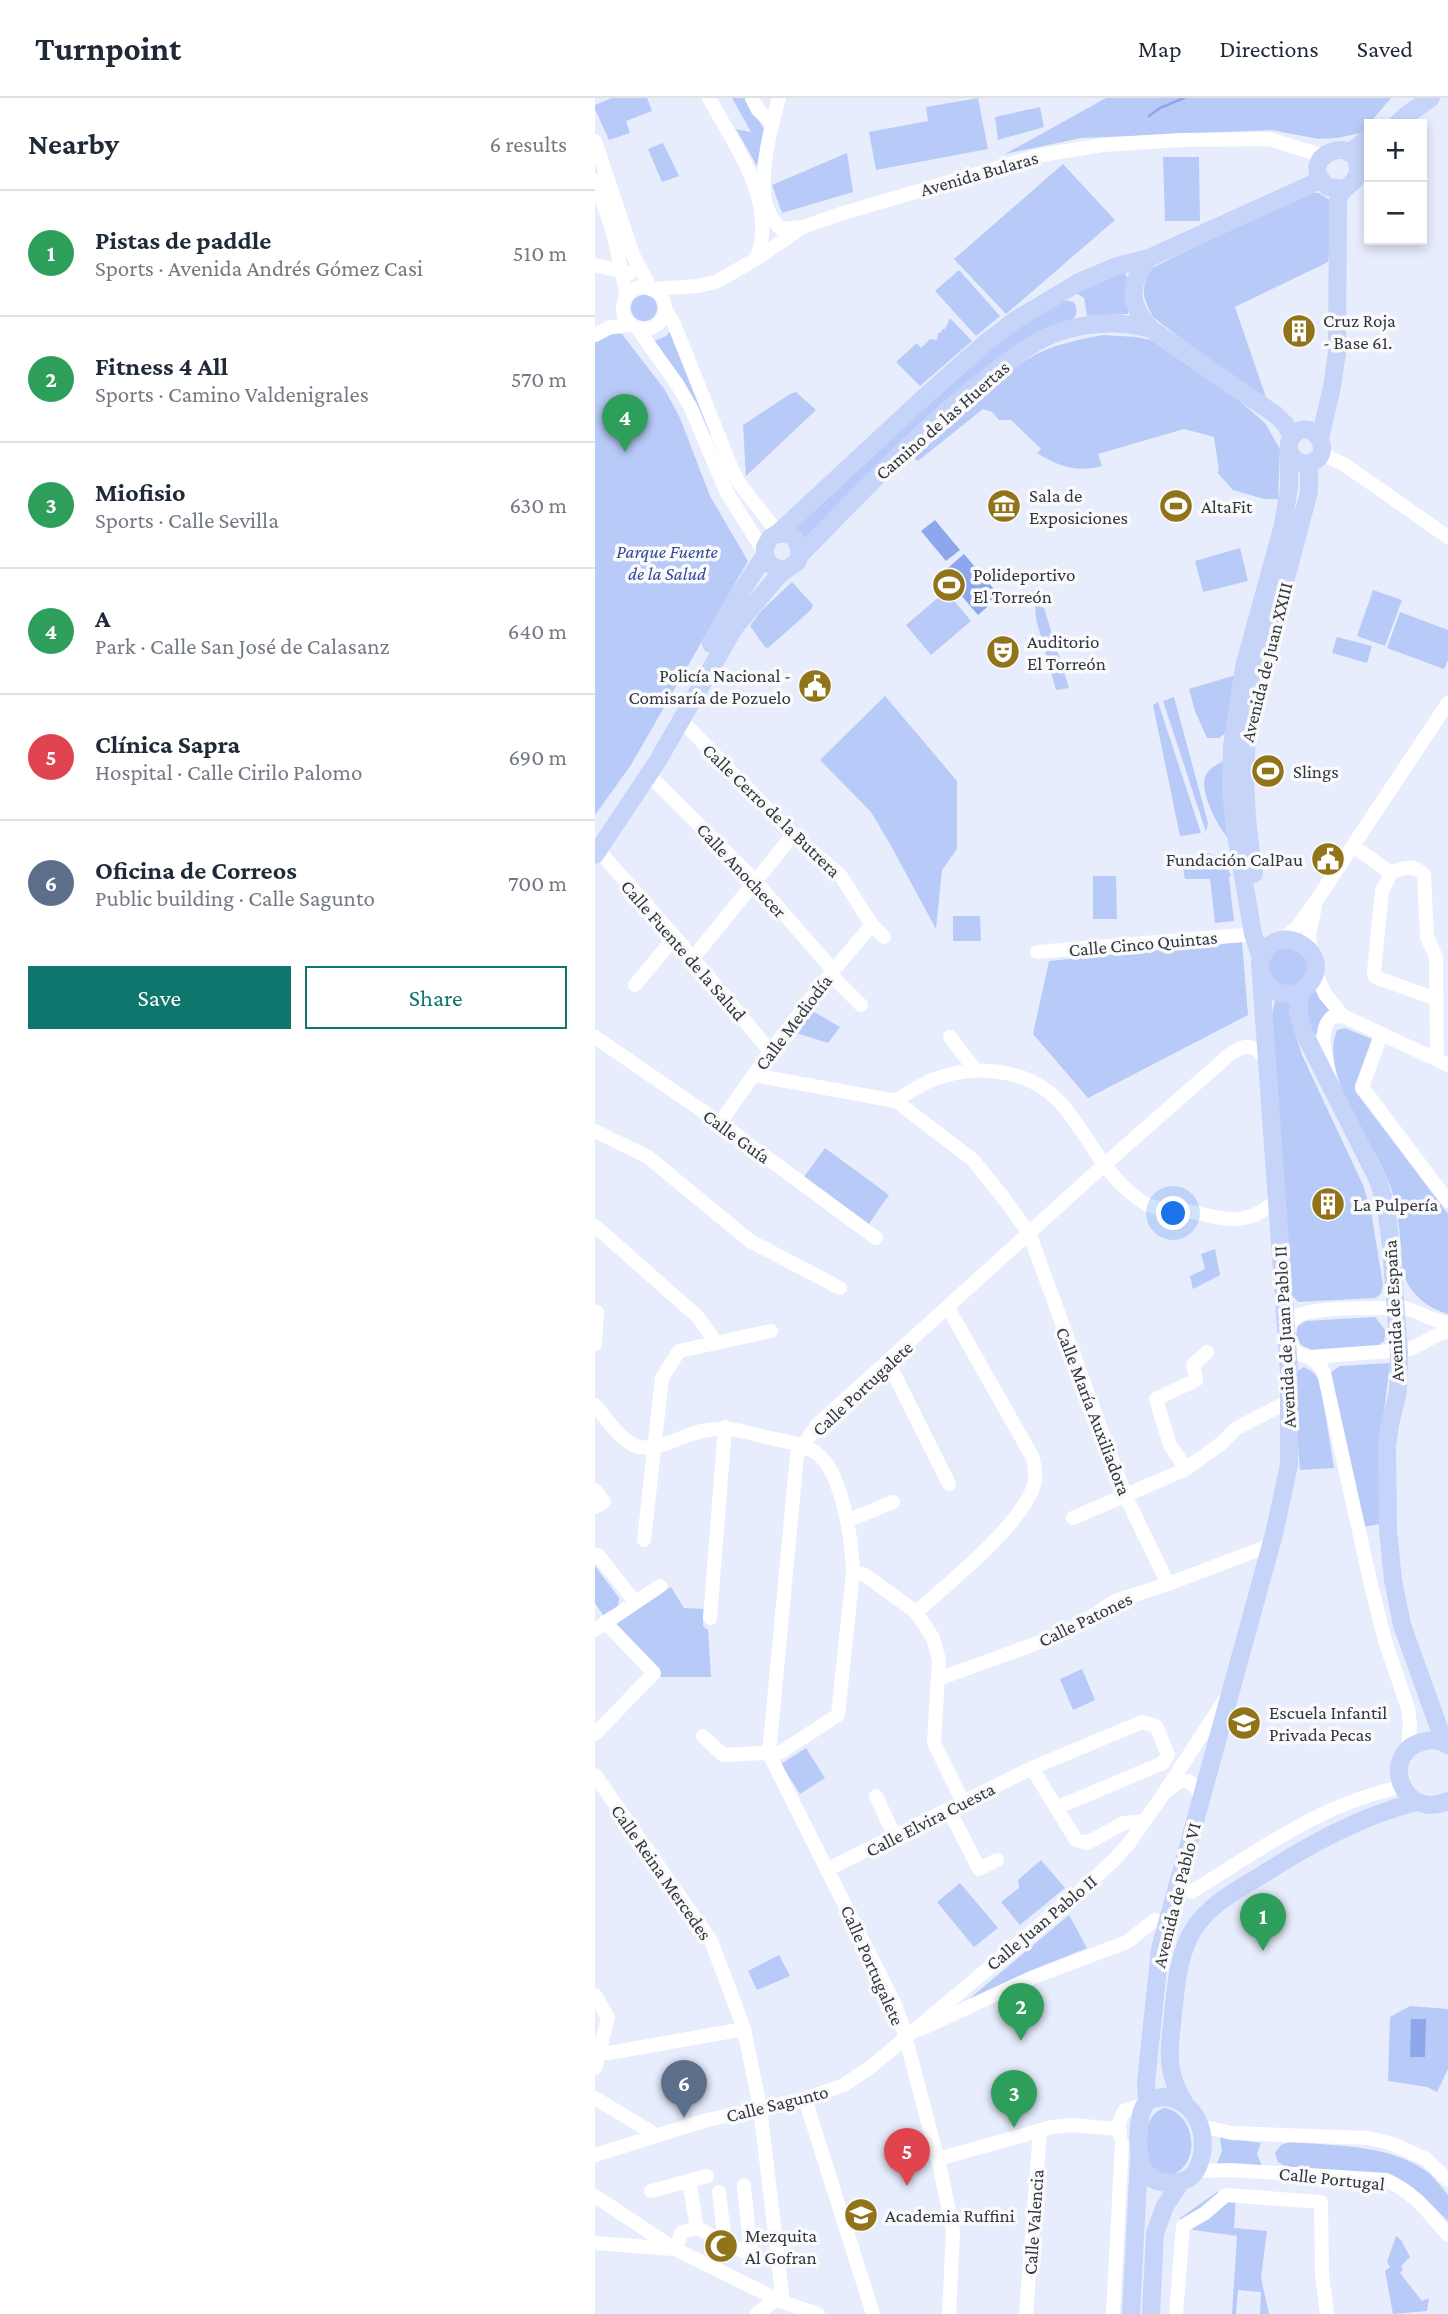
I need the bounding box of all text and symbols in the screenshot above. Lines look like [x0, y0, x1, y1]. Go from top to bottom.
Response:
text: Turnpoint [35, 30, 181, 67]
text: Map [1138, 35, 1182, 62]
text: Directions [1220, 35, 1319, 62]
text: Saved [1357, 35, 1413, 62]
map controls [1364, 119, 1427, 245]
button: + [1364, 119, 1427, 182]
text: Nearby [28, 127, 119, 160]
text: 6 results [490, 131, 567, 157]
street label: Avenida Bularas [918, 147, 1041, 200]
button: − [1364, 182, 1427, 245]
text: Pistas de paddle [95, 226, 271, 255]
text: 1 [47, 240, 55, 266]
text: 510 m [513, 240, 567, 266]
text: Sports · Avenida Andrés Gómez Casi [95, 255, 423, 281]
place label: Cruz Roja - Base 61. [1323, 310, 1396, 353]
building icon: Cruz Roja - Base 61. [1280, 312, 1318, 350]
text: Fitness 4 All [95, 352, 228, 381]
street label: Camino de las Huertas [871, 357, 1013, 484]
text: 2 [45, 366, 57, 392]
text: 570 m [511, 366, 567, 392]
text: Sports · Camino Valdenigrales [95, 381, 369, 407]
pin: 4 [602, 394, 648, 452]
text: Miofisio [95, 478, 186, 507]
place label: Sala de Exposiciones [1029, 485, 1128, 528]
museum icon: Sala de Exposiciones [985, 487, 1023, 525]
sports icon: AltaFit [1157, 487, 1195, 525]
text: 3 [45, 492, 57, 518]
text: 630 m [509, 492, 567, 518]
place label: AltaFit [1201, 496, 1253, 517]
text: Sports · Calle Sevilla [95, 507, 279, 533]
park label: Parque Fuente de la Salud [616, 541, 718, 584]
place label: Polideportivo El Torreón [973, 564, 1075, 607]
sports icon: Polideportivo El Torreón [930, 566, 968, 604]
street label: Avenida de Juan XXIII [1236, 580, 1297, 744]
text: A [95, 604, 110, 633]
text: 4 [45, 618, 57, 644]
text: 640 m [508, 618, 567, 644]
place label: Auditorio El Torreón [1027, 631, 1106, 674]
text: Park · Calle San José de Calasanz [95, 633, 389, 659]
theatre icon: Auditorio El Torreón [984, 633, 1022, 671]
place label: Policía Nacional - Comisaría de Pozuelo [628, 665, 791, 708]
public building icon: Policía Nacional - Comisaría de Pozuelo [796, 667, 834, 705]
text: Clínica Sapra [95, 730, 240, 759]
street label: Calle Cerro de la Butrera [698, 739, 845, 882]
text: 5 [45, 744, 57, 770]
text: 690 m [508, 744, 567, 770]
sports icon: Slings [1249, 752, 1287, 790]
text: Hospital · Calle Cirilo Palomo [95, 759, 362, 785]
place label: Slings [1293, 761, 1339, 782]
street label: Calle Anochecer [693, 819, 791, 922]
public building icon: Fundación CalPau [1309, 840, 1347, 878]
place label: Fundación CalPau [1166, 849, 1303, 870]
text: Oficina de Correos [95, 856, 297, 885]
text: 6 [45, 870, 57, 896]
text: 700 m [508, 870, 567, 896]
street label: Calle Fuente de la Salud [617, 876, 750, 1025]
text: Public building · Calle Sagunto [95, 885, 375, 911]
street label: Calle Cinco Quintas [1068, 927, 1218, 960]
button: Save [28, 966, 291, 1029]
button: Share [305, 966, 567, 1029]
street label: Calle Mediodía [751, 970, 836, 1074]
street label: Calle Guía [699, 1105, 774, 1168]
building icon: La Pulpería [1309, 1185, 1347, 1223]
place label: La Pulpería [1353, 1194, 1438, 1215]
your location [1156, 1196, 1190, 1230]
street label: Avenida de España [1379, 1239, 1408, 1383]
street label: Avenida de Juan Pablo II [1269, 1245, 1300, 1429]
street label: Calle María Auxiliadora [1052, 1324, 1135, 1498]
street label: Calle Portugalete [808, 1337, 917, 1440]
street label: Calle Patones [1035, 1588, 1135, 1651]
place label: Escuela Infantil Privada Pecas [1269, 1702, 1387, 1745]
school or university icon: Escuela Infantil Privada Pecas [1225, 1704, 1263, 1742]
street label: Calle Elvira Cuesta [862, 1778, 998, 1861]
street label: Calle Reina Mercedes [607, 1801, 716, 1944]
street label: Avenida de Pablo VI [1148, 1820, 1205, 1970]
street label: Calle Juan Pablo II [982, 1870, 1101, 1975]
pin: 1 [1240, 1893, 1286, 1951]
street label: Calle Portugalete [837, 1902, 908, 2029]
pin: 2 [998, 1983, 1044, 2041]
pin: 6 [661, 2060, 707, 2118]
pin: 3 [991, 2070, 1037, 2128]
street label: Calle Sagunto [724, 2081, 830, 2126]
pin: 5 [884, 2128, 930, 2186]
street label: Calle Portugal [1278, 2162, 1386, 2195]
street label: Calle Valencia [1019, 2168, 1048, 2276]
school or university icon: Academia Ruffini [842, 2196, 880, 2234]
place label: Academia Ruffini [885, 2205, 1015, 2226]
place label: Mezquita Al Gofran [745, 2225, 817, 2268]
mosque icon: Mezquita Al Gofran [702, 2227, 740, 2265]

